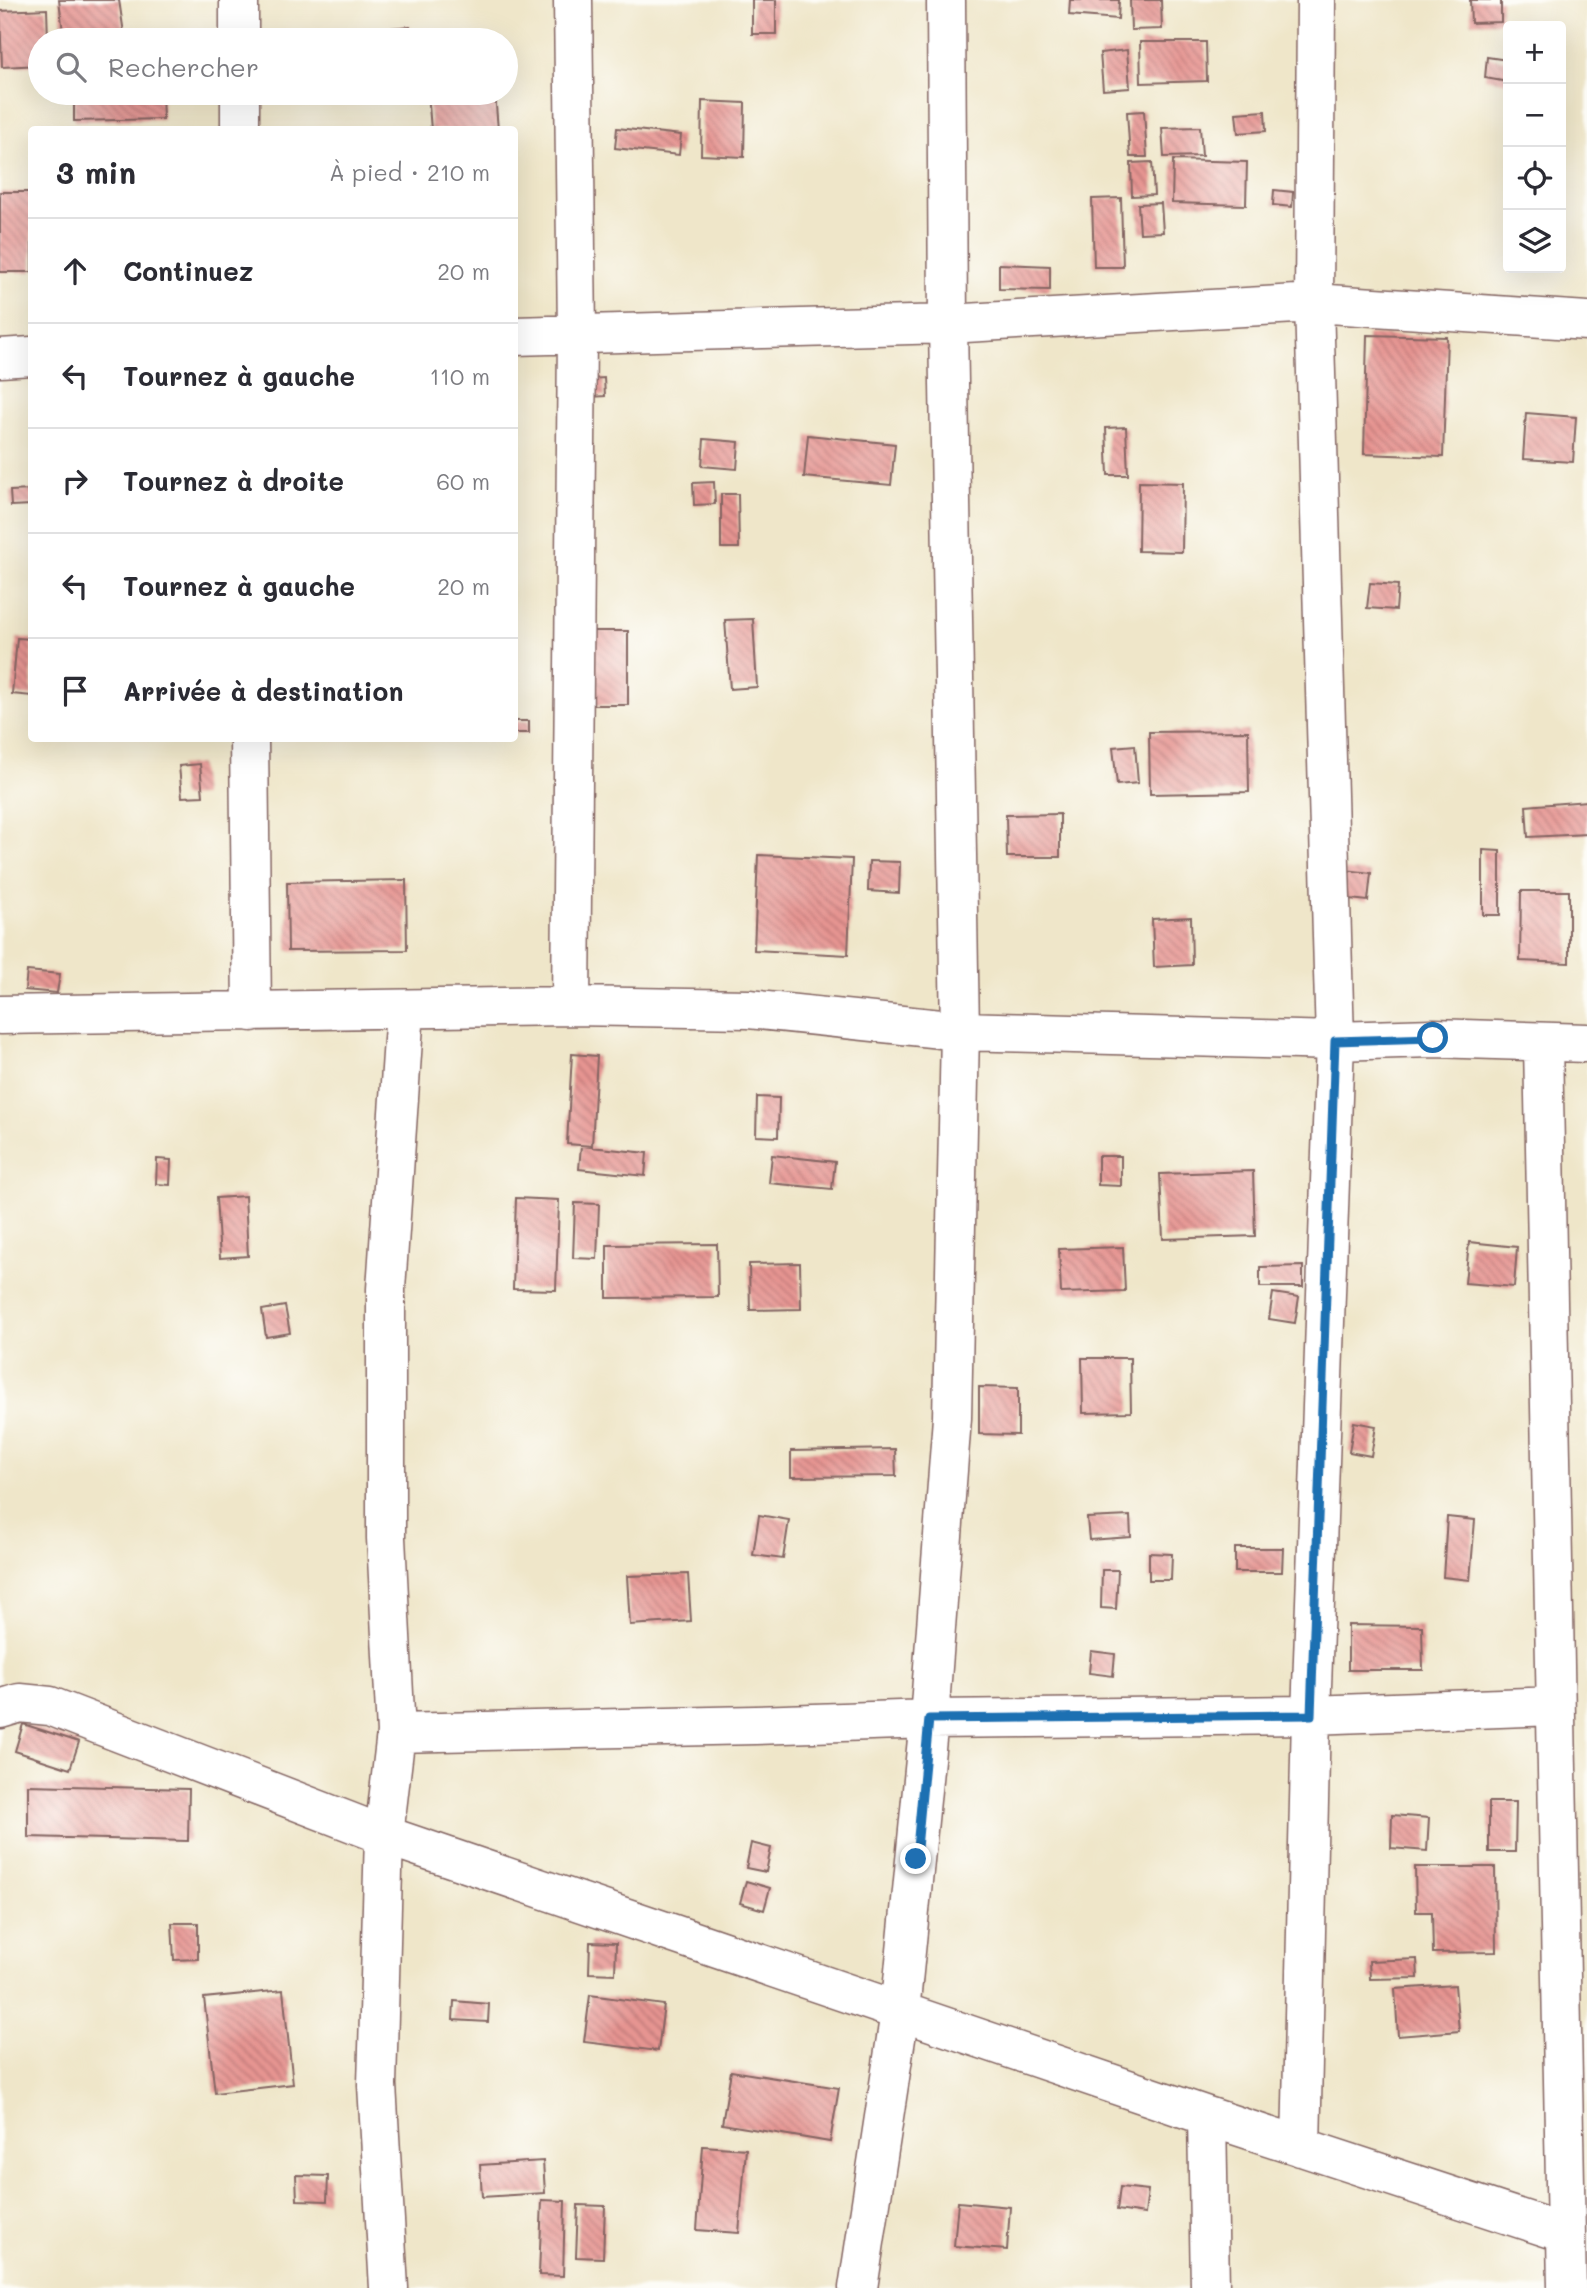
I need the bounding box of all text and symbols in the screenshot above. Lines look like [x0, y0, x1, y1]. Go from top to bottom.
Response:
map controls [1503, 21, 1566, 273]
button: + [1503, 21, 1566, 84]
search box [28, 28, 518, 105]
icon: search [52, 48, 90, 86]
text: Rechercher [108, 50, 259, 84]
button: − [1503, 84, 1566, 147]
button: locate [1503, 147, 1566, 210]
text: 3 min [56, 152, 136, 192]
text: À pied · 210 m [329, 157, 490, 187]
button: layers [1503, 210, 1566, 273]
icon: ahead [56, 252, 94, 290]
text: Continuez [123, 254, 253, 288]
text: 20 m [437, 256, 490, 286]
icon: left [56, 357, 94, 395]
text: Tournez à gauche [123, 359, 355, 393]
text: 110 m [430, 361, 490, 391]
icon: right [56, 462, 94, 500]
text: Tournez à droite [123, 464, 344, 498]
text: 60 m [436, 466, 490, 496]
icon: left [56, 567, 94, 605]
text: Tournez à gauche [123, 569, 355, 603]
text: 20 m [437, 571, 490, 601]
icon: arrive [56, 672, 94, 710]
text: Arrivée à destination [123, 674, 403, 708]
route start [1417, 1022, 1448, 1053]
route end [900, 1843, 931, 1874]

